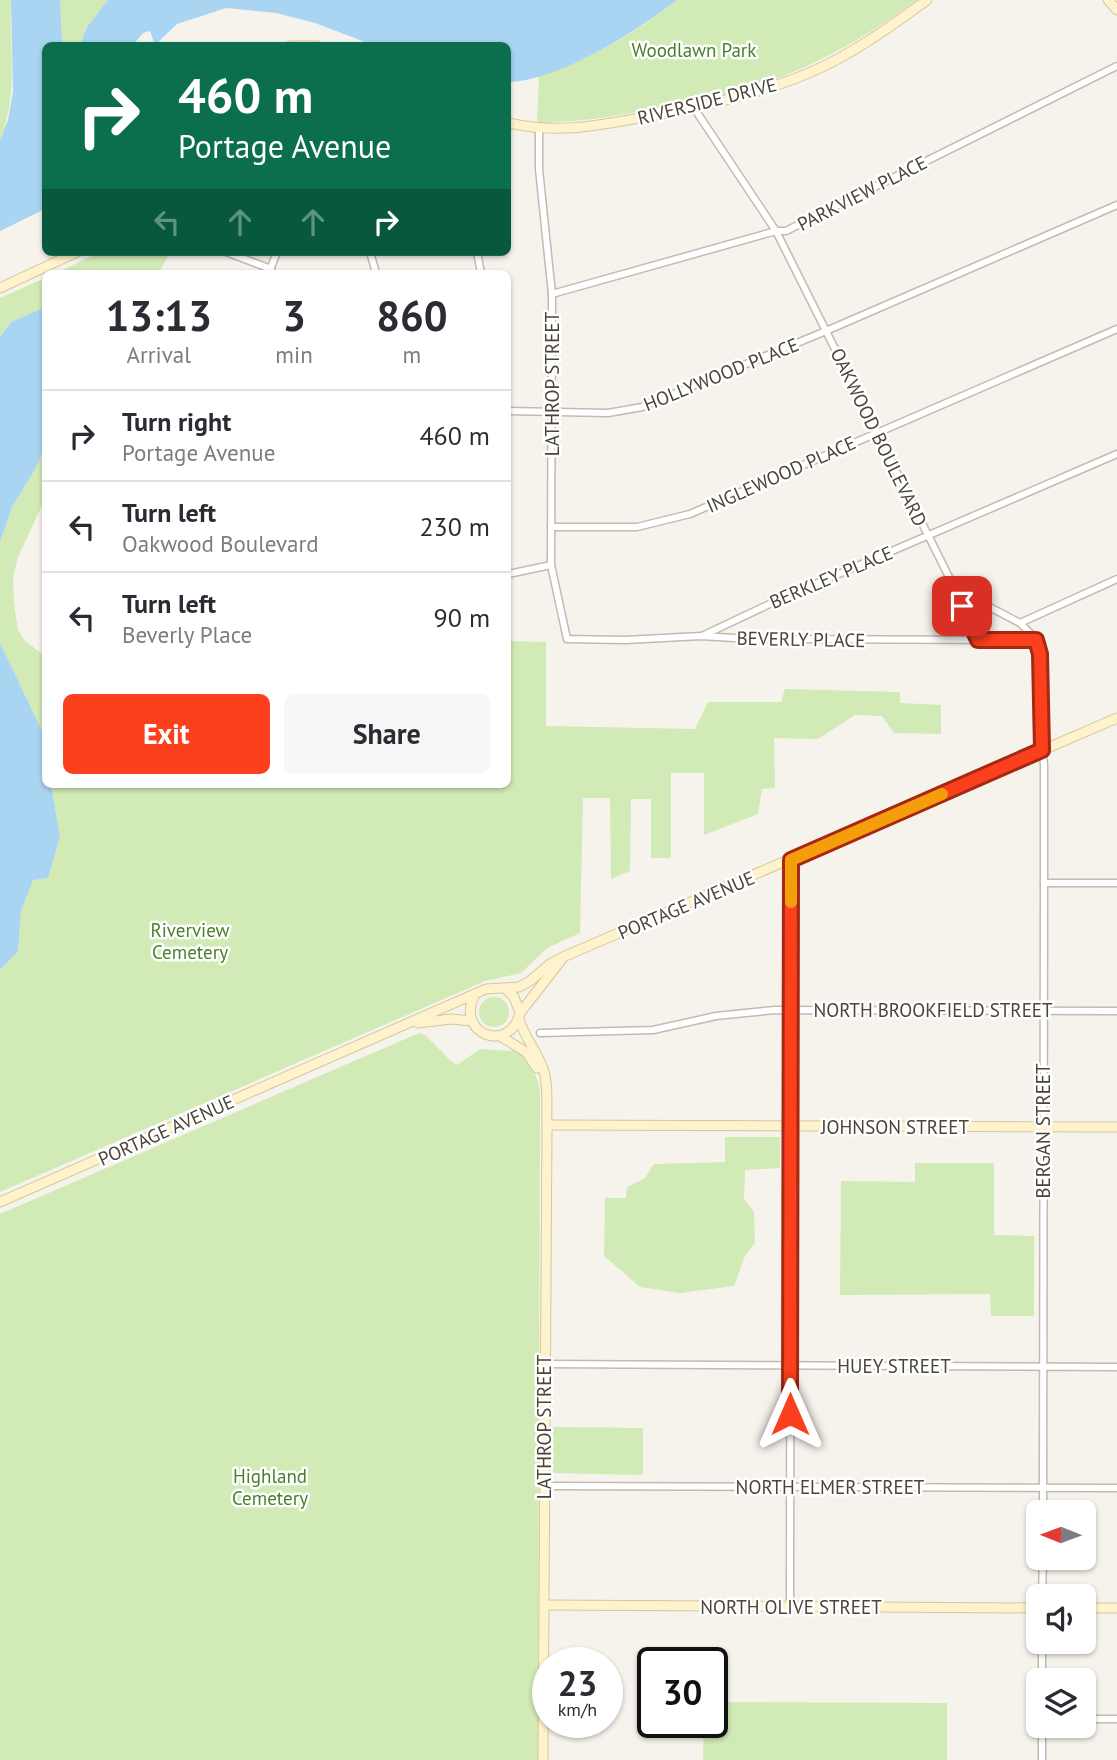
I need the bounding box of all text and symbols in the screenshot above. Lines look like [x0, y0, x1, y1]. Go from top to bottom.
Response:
park label: Woodlawn Park [632, 38, 756, 62]
text: 460 m [178, 63, 313, 127]
icon: right [63, 70, 154, 161]
street label: RIVERSIDE DRIVE [635, 72, 779, 130]
text: Portage Avenue [178, 125, 391, 167]
street label: PARKVIEW PLACE [793, 150, 931, 236]
icon: left [148, 203, 186, 241]
icon: ahead [221, 203, 259, 241]
icon: ahead [294, 203, 332, 241]
icon: right [367, 203, 405, 241]
text: 13:13 [105, 288, 212, 343]
text: 3 [282, 288, 306, 343]
text: 860 [376, 288, 448, 343]
street label: LATHROP STREET [540, 311, 564, 456]
street label: HOLLYWOOD PLACE [640, 332, 802, 416]
text: Arrival [126, 340, 191, 369]
text: min [275, 340, 313, 369]
text: m [403, 340, 421, 369]
street label: OAKWOOD BOULEVARD [825, 344, 933, 530]
text: Turn right [122, 405, 231, 438]
icon: right [63, 417, 101, 455]
text: 460 m [419, 419, 490, 452]
street label: INGLEWOOD PLACE [703, 430, 859, 518]
text: Portage Avenue [122, 438, 275, 467]
text: Turn left [122, 496, 216, 529]
icon: left [63, 508, 101, 546]
text: 230 m [419, 510, 490, 543]
text: Oakwood Boulevard [122, 529, 319, 558]
street label: BERKLEY PLACE [766, 540, 896, 614]
pin [932, 576, 992, 636]
text: Turn left [122, 587, 216, 620]
icon: arrive [943, 587, 981, 625]
icon: left [63, 599, 101, 637]
text: 90 m [434, 601, 490, 634]
text: Beverly Place [122, 620, 252, 649]
street label: BEVERLY PLACE [736, 626, 866, 652]
button: Exit [63, 694, 270, 774]
button: Share [284, 694, 490, 774]
street label: PORTAGE AVENUE [614, 865, 758, 945]
park label: Riverview Cemetery [150, 918, 230, 964]
street label: NORTH BROOKFIELD STREET [813, 998, 1053, 1022]
street label: BERGAN STREET [1031, 1063, 1055, 1199]
street label: PORTAGE AVENUE [94, 1089, 238, 1171]
street label: JOHNSON STREET [820, 1115, 969, 1139]
street label: LATHROP STREET [532, 1354, 556, 1499]
street label: HUEY STREET [837, 1354, 951, 1378]
position arrow [753, 1377, 827, 1451]
park label: Highland Cemetery [232, 1464, 308, 1510]
street label: NORTH ELMER STREET [736, 1475, 925, 1499]
north arrow [1026, 1500, 1096, 1570]
map controls [1026, 1500, 1096, 1738]
button: sound [1026, 1584, 1096, 1654]
street label: NORTH OLIVE STREET [700, 1595, 882, 1619]
speed limit sign: 30 [637, 1647, 728, 1738]
text: 23 [558, 1660, 597, 1706]
button: layers [1026, 1668, 1096, 1738]
text: km/h [558, 1698, 597, 1721]

